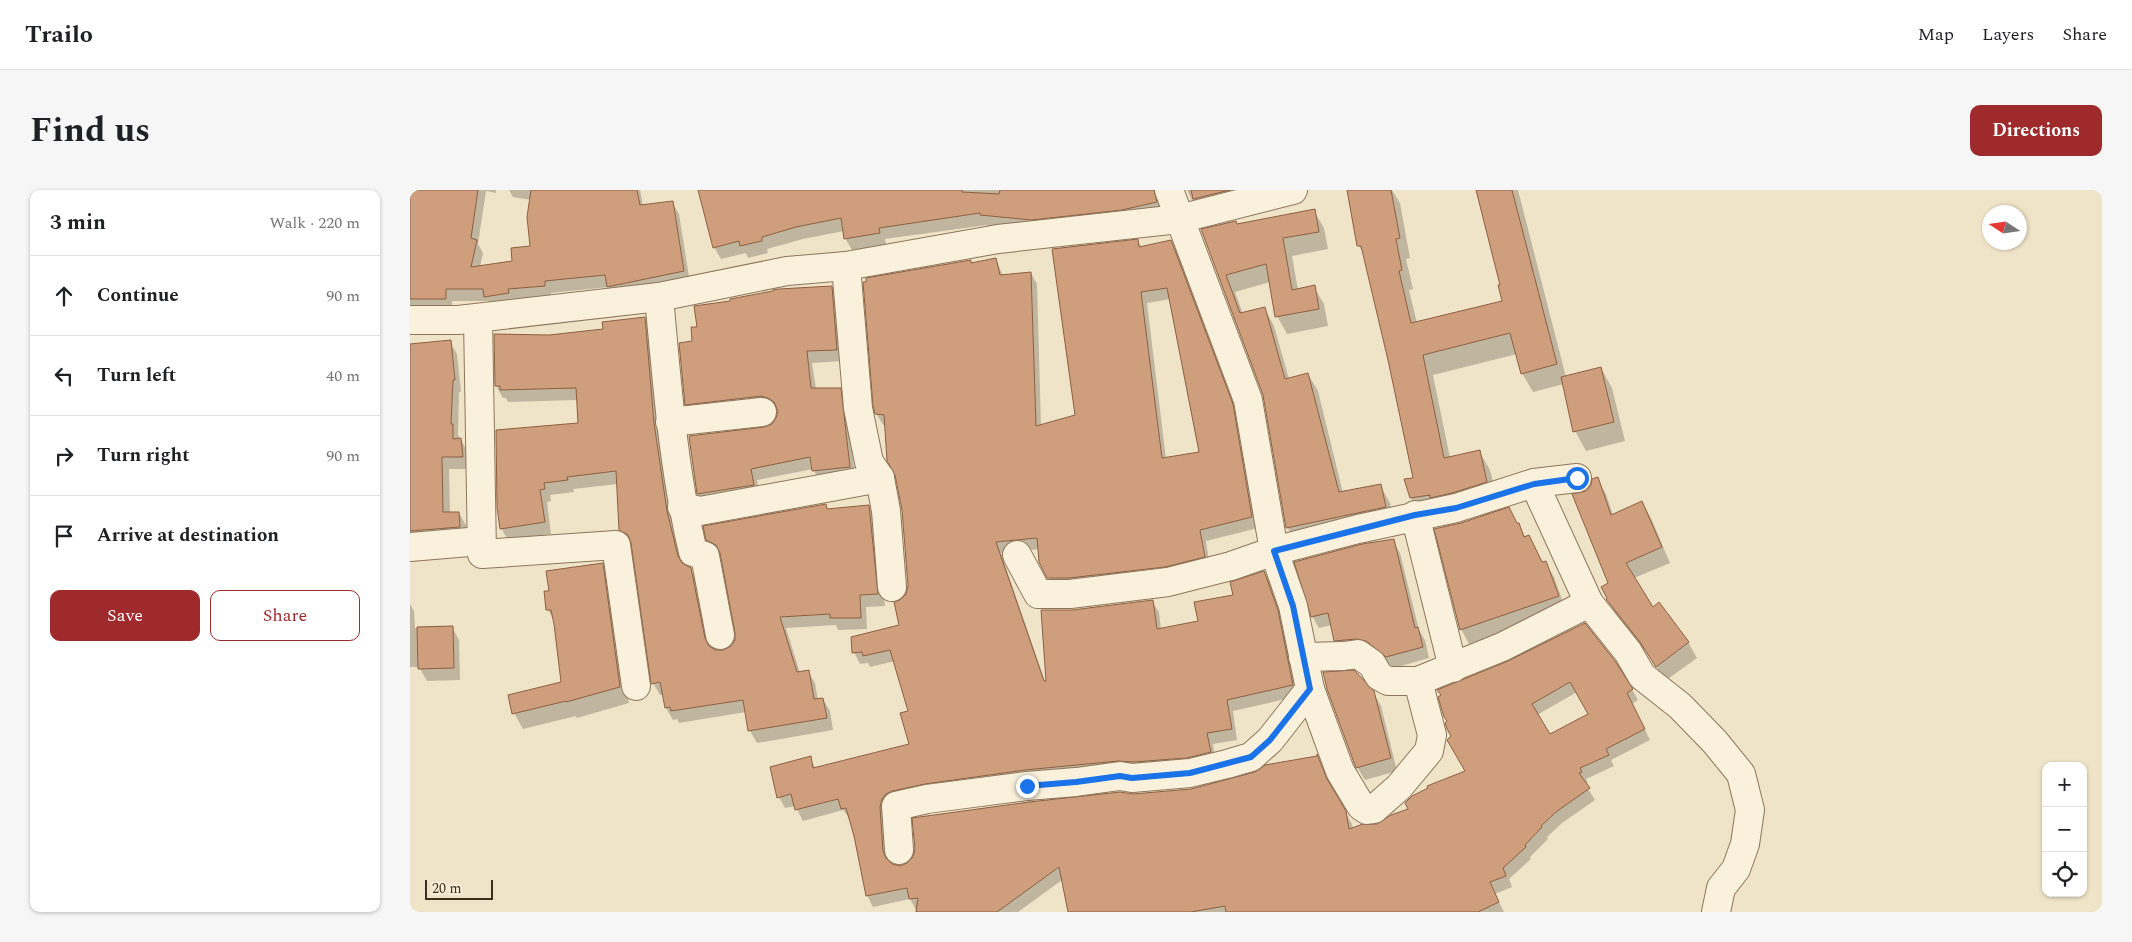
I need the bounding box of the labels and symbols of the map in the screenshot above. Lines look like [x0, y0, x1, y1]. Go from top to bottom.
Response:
north arrow [1982, 205, 2027, 250]
route start [1566, 467, 1589, 490]
route end [1016, 775, 1039, 798]
scale bar [425, 877, 492, 900]

